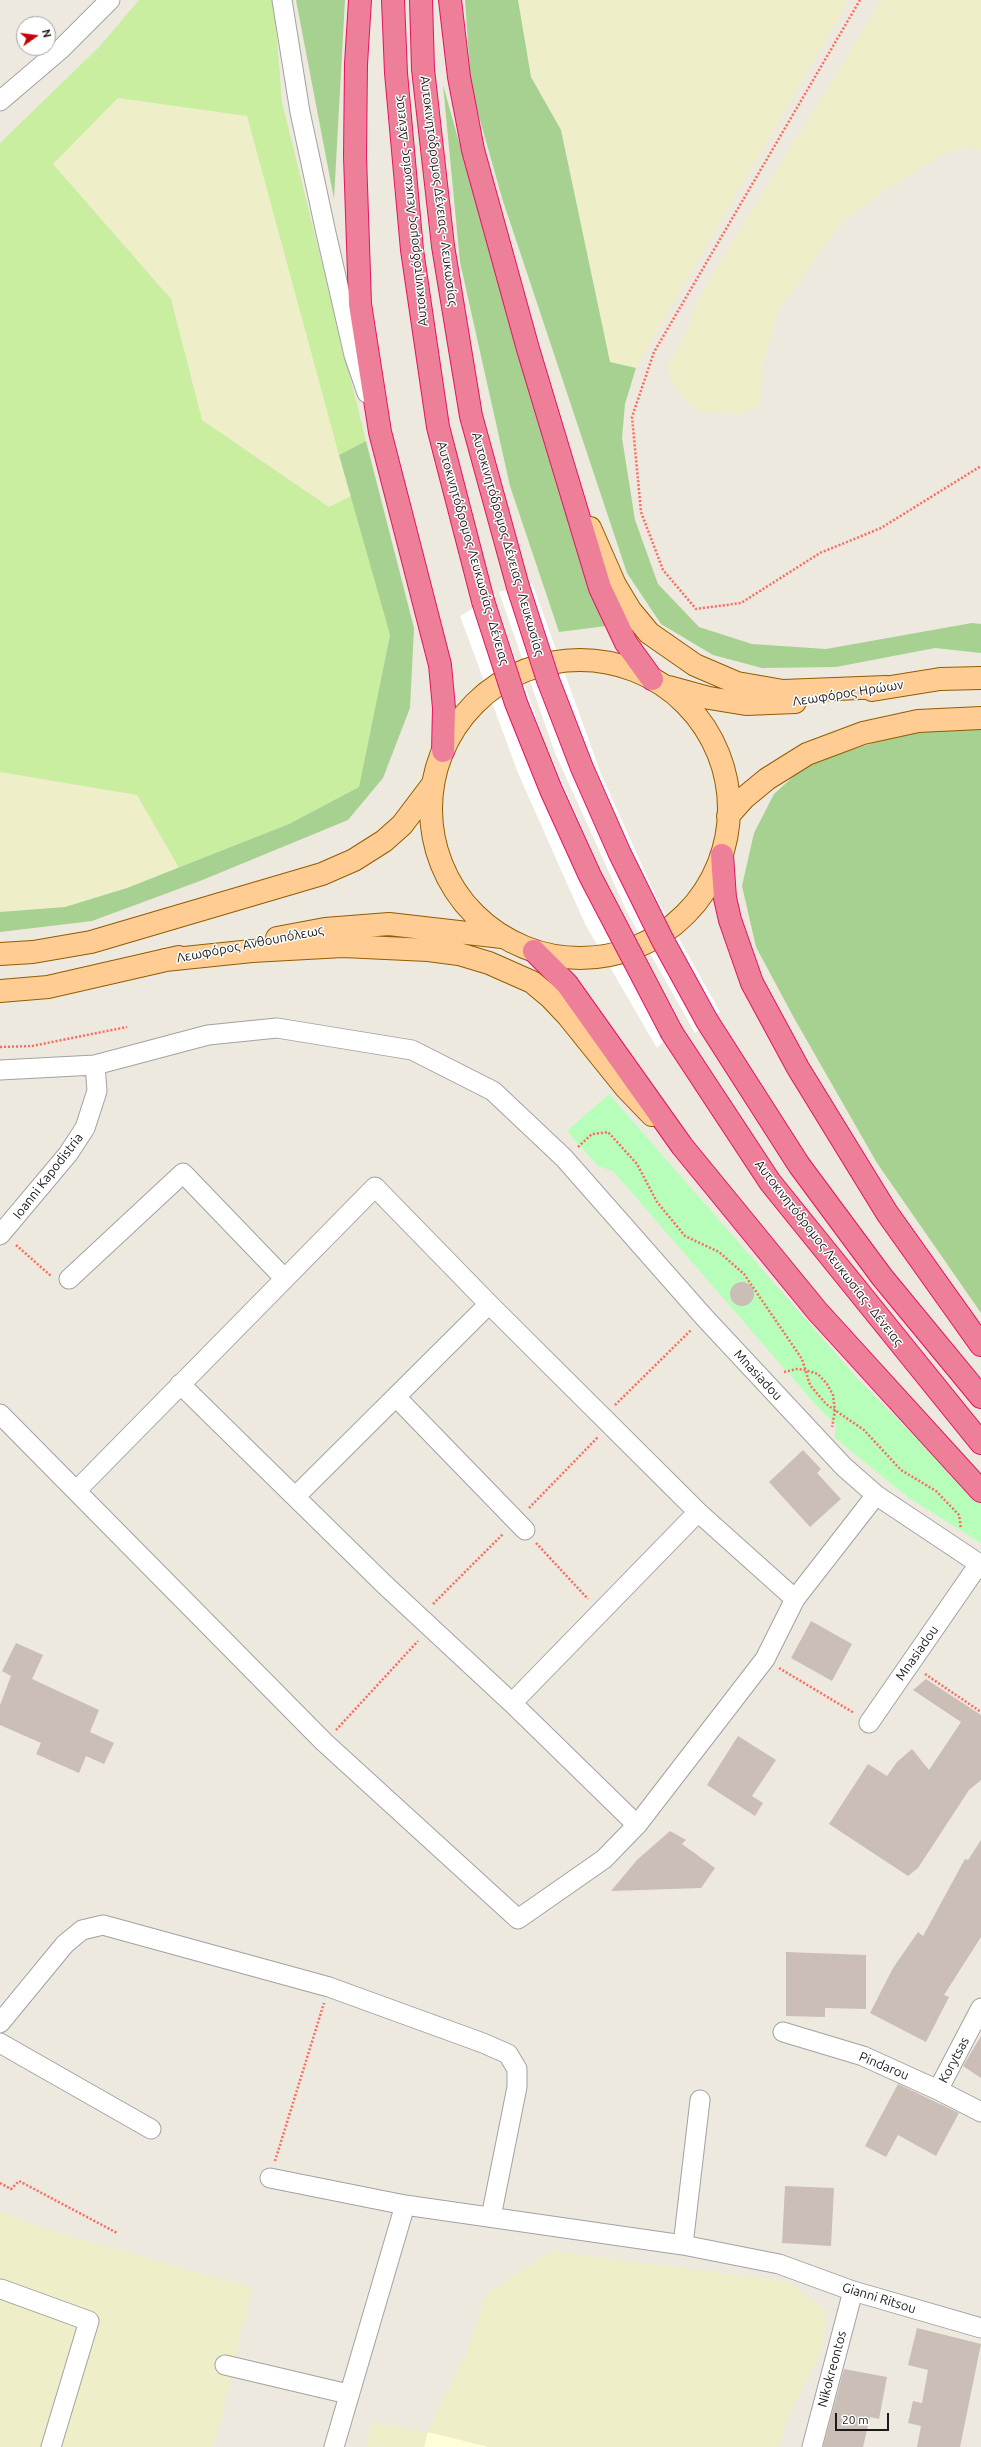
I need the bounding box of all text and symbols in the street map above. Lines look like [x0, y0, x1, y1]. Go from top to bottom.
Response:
north arrow [16, 16, 56, 56]
text: N [40, 28, 53, 39]
street label: Αυτοκινητόδρομος Δένειας - Λευκωσίας [417, 75, 461, 307]
street label: Αυτοκινητόδρομος Λευκωσίας - Δένειας [391, 95, 431, 327]
street label: Αυτοκινητόδρομος Δένειας - Λευκωσίας [469, 430, 547, 658]
street label: Αυτοκινητόδρομος Λευκωσίας - Δένειας [434, 439, 512, 667]
street label: Λεωφόρος Ηρώων [791, 677, 905, 709]
street label: Λεωφόρος Ανθουπόλεως [175, 922, 325, 966]
street label: Ioanni Kapodistria [10, 1130, 86, 1222]
street label: Αυτοκινητόδρομος Λευκωσίας - Δένειας [751, 1157, 907, 1349]
street label: Mnasiadou [731, 1346, 785, 1404]
street label: Mnasiadou [892, 1623, 942, 1683]
street label: Korytsas [935, 2034, 973, 2086]
street label: Pindarou [857, 2049, 911, 2083]
street label: Gianni Ritsou [840, 2279, 918, 2317]
street label: Nikokreontos [814, 2329, 850, 2409]
scale bar [837, 2405, 891, 2431]
text: 20 m [842, 2413, 869, 2426]

